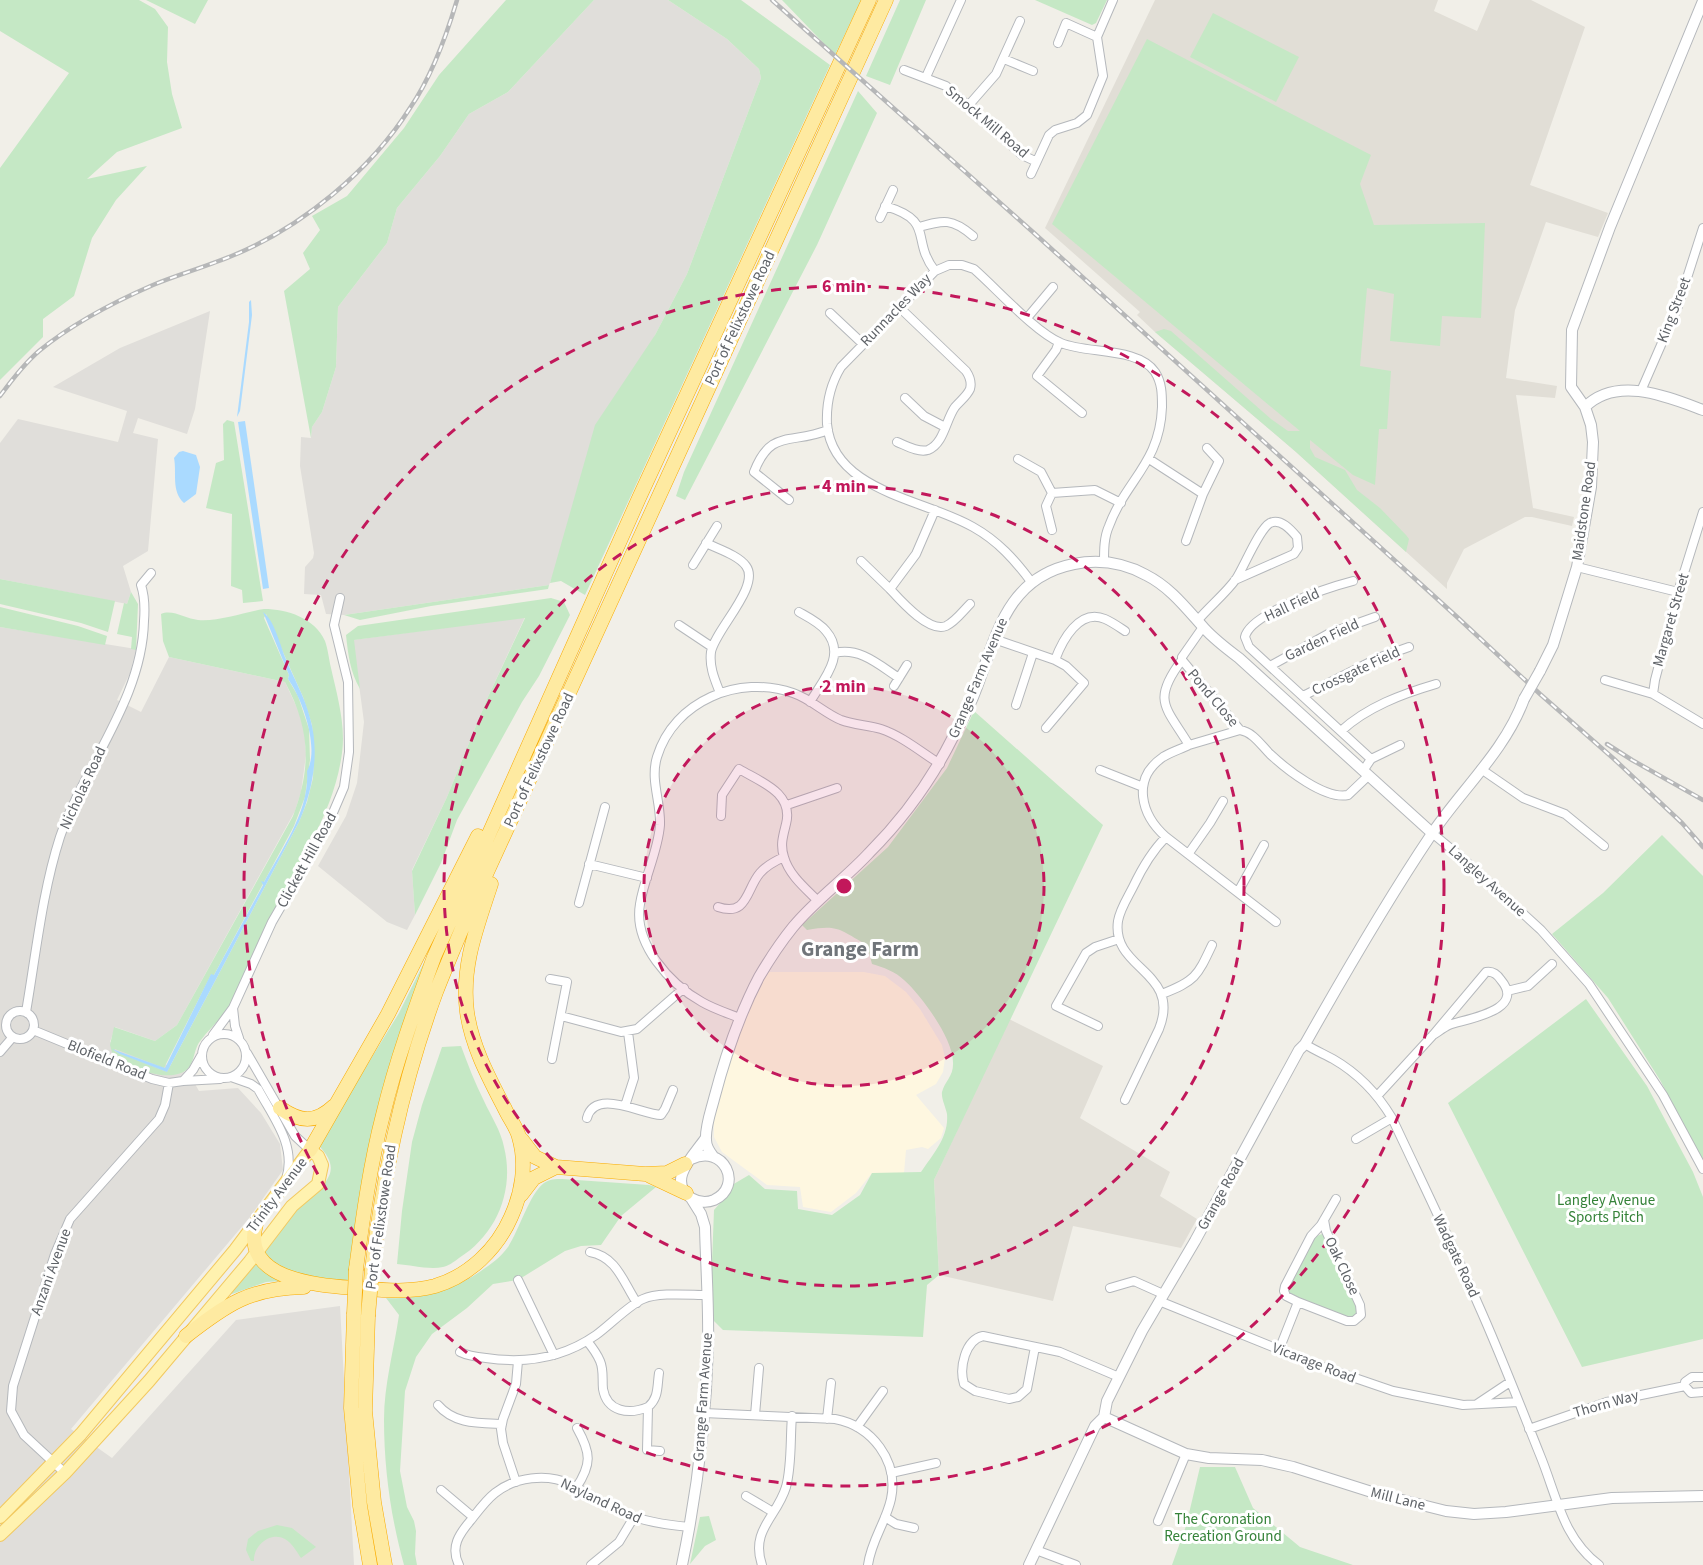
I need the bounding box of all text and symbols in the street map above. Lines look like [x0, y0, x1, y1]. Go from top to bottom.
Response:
street label: Smock Mill Road [941, 81, 1033, 163]
street label: Port of Felixstowe Road [700, 247, 780, 389]
street label: Runnacles Way [856, 269, 936, 351]
text: 6 min [822, 274, 866, 299]
street label: King Street [1652, 274, 1696, 346]
street label: Maidstone Road [1567, 460, 1601, 562]
text: 4 min [822, 474, 866, 499]
street label: Margaret Street [1648, 571, 1694, 669]
street label: Hall Field [1261, 583, 1323, 627]
street label: Garden Field [1282, 614, 1362, 666]
street label: Grange Farm Avenue [943, 615, 1013, 741]
street label: Crossgate Field [1309, 641, 1403, 701]
street label: Pond Close [1182, 664, 1244, 732]
text: 2 min [822, 674, 866, 699]
street label: Port of Felixstowe Road [499, 689, 579, 831]
street label: Nicholas Road [55, 743, 111, 833]
street label: Clickett Hill Road [272, 808, 342, 912]
street label: Langley Avenue [1443, 840, 1531, 922]
centre of rings [834, 876, 854, 896]
district label: Grange Farm [801, 934, 919, 964]
street label: Blofield Road [64, 1035, 150, 1085]
street label: Port of Felixstowe Road [360, 1143, 402, 1291]
street label: Trinity Avenue [242, 1153, 312, 1237]
street label: Grange Road [1192, 1154, 1250, 1234]
park label: Langley Avenue Sports Pitch [1557, 1190, 1655, 1228]
street label: Wadgate Road [1428, 1211, 1484, 1301]
street label: Anzani Avenue [26, 1226, 76, 1318]
street label: Oak Close [1319, 1233, 1365, 1299]
street label: Grange Farm Avenue [688, 1332, 718, 1462]
street label: Vicarage Road [1269, 1337, 1359, 1389]
street label: Thorn Way [1571, 1385, 1641, 1423]
street label: Nayland Road [557, 1473, 645, 1529]
street label: Mill Lane [1368, 1482, 1428, 1516]
park label: The Coronation Recreation Ground [1164, 1509, 1282, 1547]

